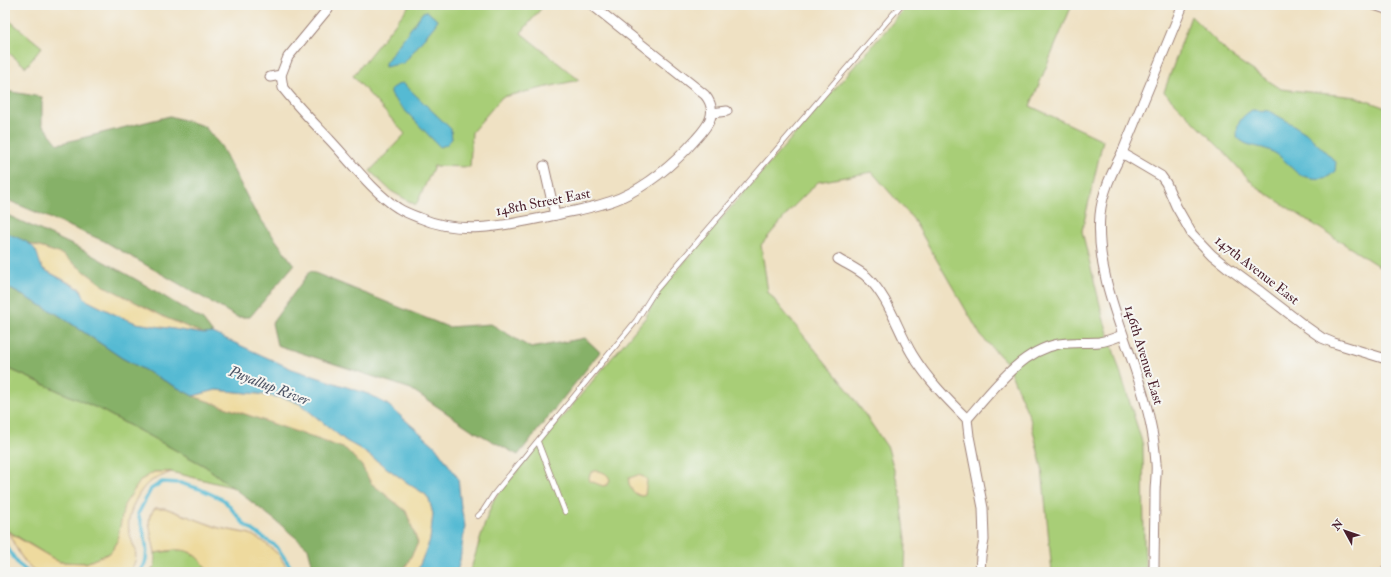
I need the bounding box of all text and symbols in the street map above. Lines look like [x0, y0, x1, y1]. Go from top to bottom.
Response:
street label: 148th Street East [494, 184, 592, 219]
street label: 147th Avenue East [1212, 232, 1303, 308]
street label: 146th Avenue East [1121, 303, 1167, 407]
water label: Puyallup River [225, 362, 313, 411]
north arrow [1325, 511, 1365, 551]
text: N [1329, 516, 1347, 534]

